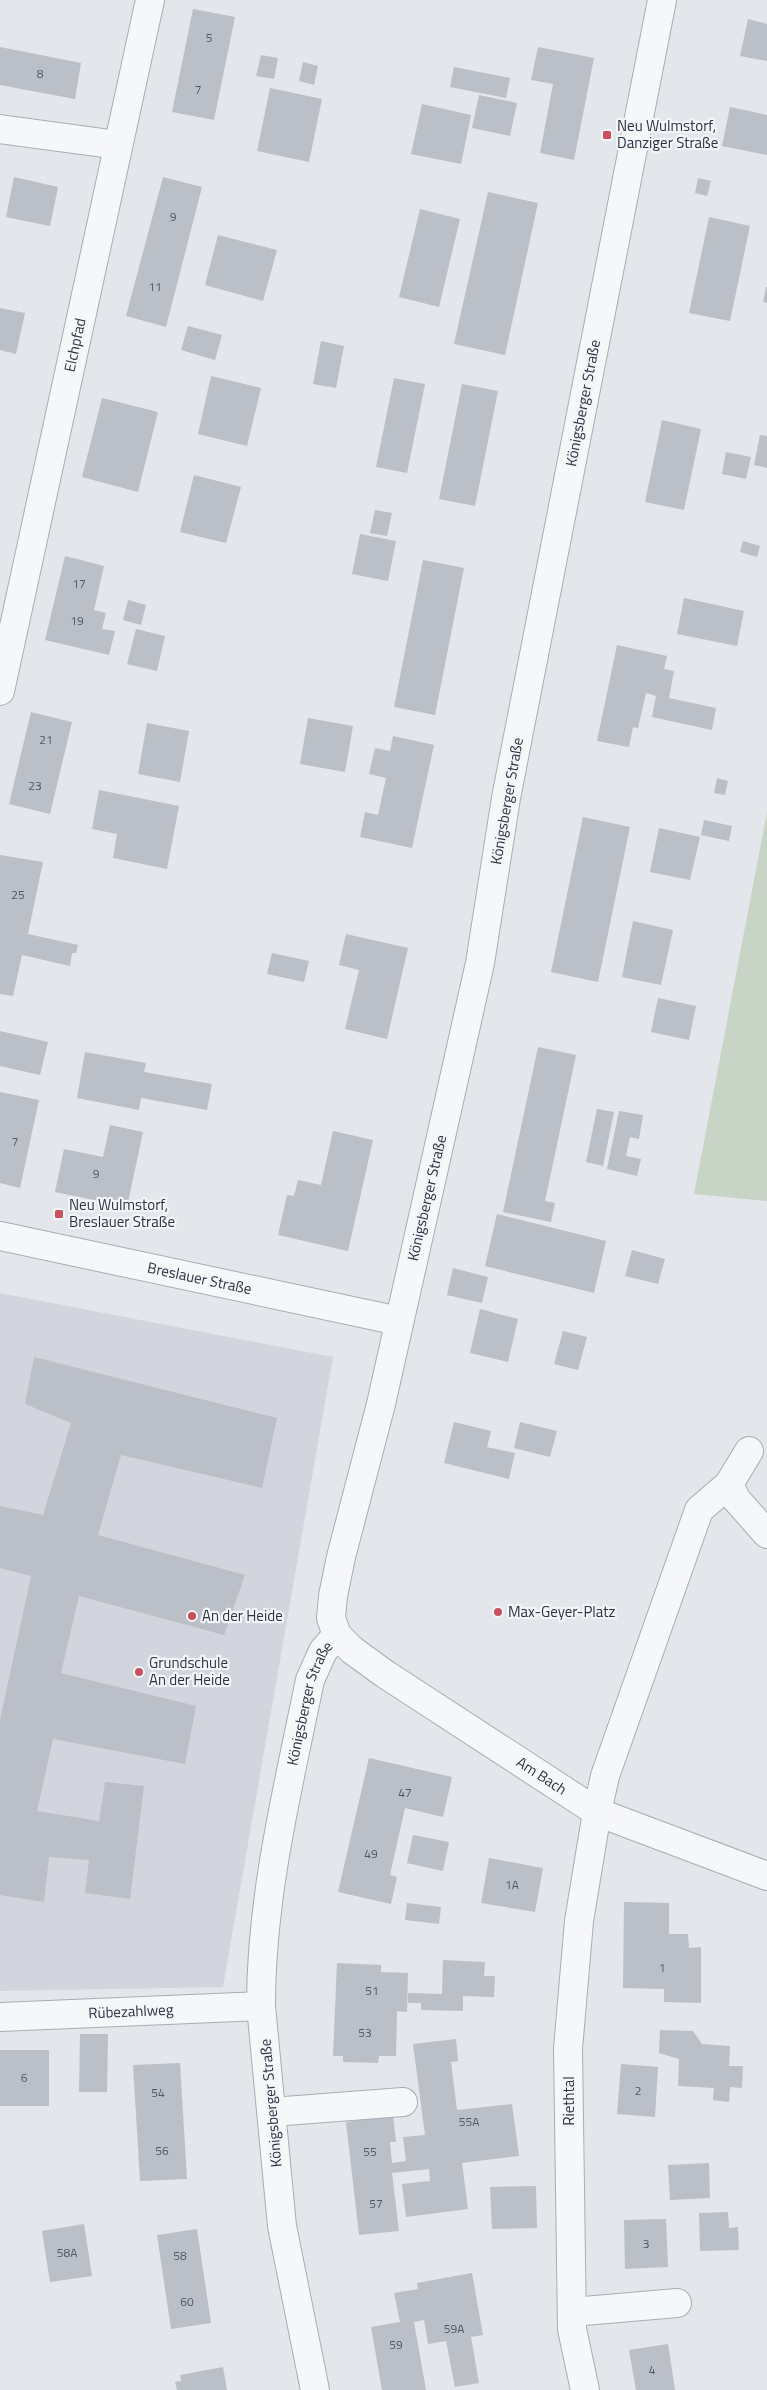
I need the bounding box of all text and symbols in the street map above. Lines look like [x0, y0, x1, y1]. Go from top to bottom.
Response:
house number: 5 [206, 28, 213, 47]
house number: 8 [37, 64, 44, 83]
house number: 7 [195, 80, 201, 99]
place label: Neu Wulmstorf, Danziger Straße [617, 114, 718, 154]
marker: Neu Wulmstorf, Danziger Straße [601, 129, 613, 141]
house number: 9 [170, 207, 177, 226]
house number: 11 [148, 277, 162, 296]
street label: Elchpfad [58, 316, 92, 374]
street label: Königsberger Straße [559, 338, 606, 468]
house number: 17 [72, 574, 86, 593]
house number: 19 [70, 611, 84, 630]
house number: 21 [39, 730, 53, 749]
street label: Königsberger Straße [484, 736, 529, 866]
house number: 23 [28, 776, 42, 795]
house number: 25 [11, 885, 25, 904]
house number: 7 [12, 1132, 18, 1151]
street label: Königsberger Straße [401, 1133, 452, 1263]
house number: 9 [93, 1164, 100, 1183]
place label: Neu Wulmstorf, Breslauer Straße [69, 1193, 175, 1233]
marker: Neu Wulmstorf, Breslauer Straße [53, 1208, 65, 1220]
street label: Breslauer Straße [145, 1256, 254, 1300]
place label: Max-Geyer-Platz [508, 1600, 616, 1623]
place label: An der Heide [202, 1604, 283, 1627]
marker: Max-Geyer-Platz [492, 1606, 504, 1618]
marker: An der Heide [186, 1610, 198, 1622]
street label: Königsberger Straße [280, 1636, 338, 1767]
place label: Grundschule An der Heide [149, 1651, 230, 1691]
marker: Grundschule An der Heide [133, 1666, 145, 1678]
street label: Am Bach [512, 1751, 572, 1800]
house number: 47 [398, 1783, 412, 1802]
house number: 49 [364, 1844, 378, 1863]
house number: 1A [505, 1875, 519, 1894]
house number: 1 [659, 1958, 665, 1977]
house number: 51 [365, 1981, 379, 2000]
street label: Rübezahlweg [88, 1998, 174, 2024]
house number: 53 [358, 2023, 372, 2042]
street label: Königsberger Straße [253, 2038, 288, 2168]
house number: 6 [21, 2068, 28, 2087]
street label: Riethtal [557, 2076, 580, 2126]
house number: 2 [635, 2081, 641, 2100]
house number: 54 [151, 2083, 165, 2102]
house number: 55A [459, 2112, 479, 2131]
house number: 56 [155, 2141, 169, 2160]
house number: 55 [363, 2142, 377, 2161]
house number: 57 [369, 2194, 383, 2213]
house number: 3 [643, 2234, 649, 2253]
house number: 58A [57, 2243, 77, 2262]
house number: 58 [173, 2246, 187, 2265]
house number: 60 [180, 2292, 194, 2311]
house number: 59A [444, 2319, 464, 2338]
house number: 59 [389, 2335, 403, 2354]
house number: 4 [649, 2360, 656, 2379]

